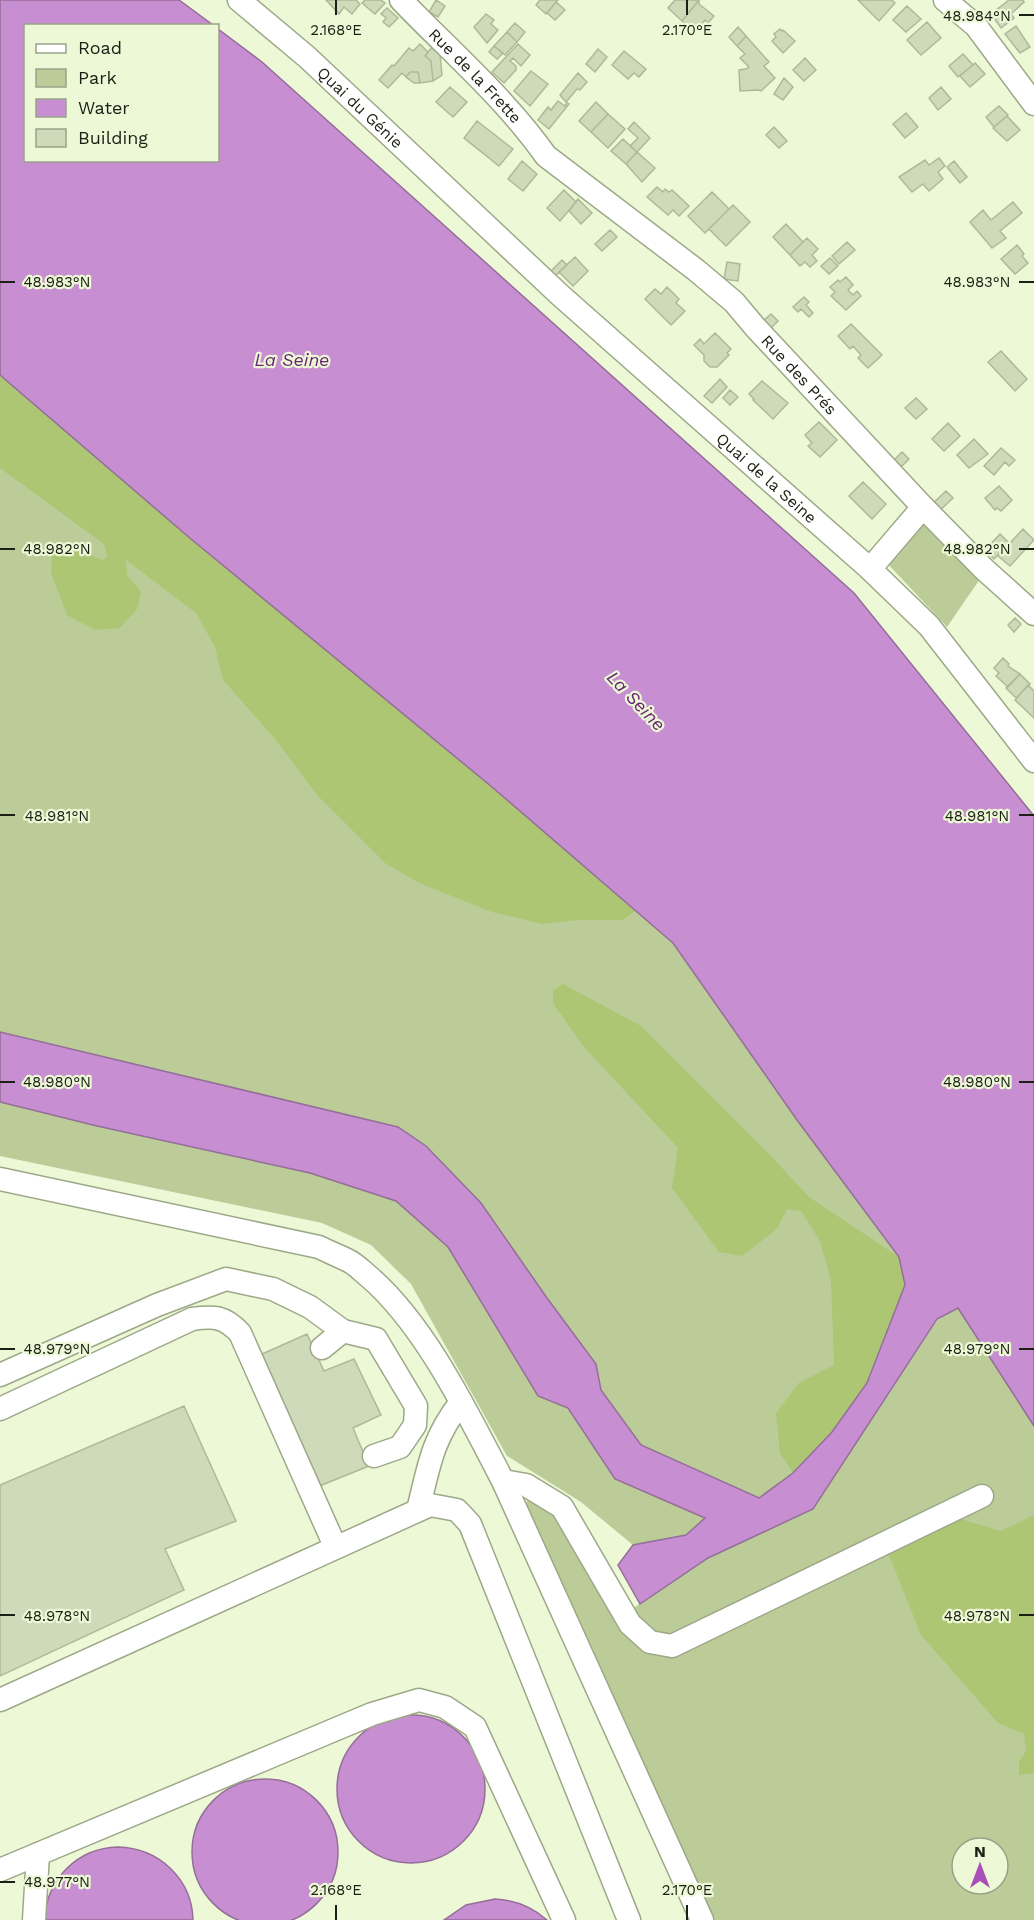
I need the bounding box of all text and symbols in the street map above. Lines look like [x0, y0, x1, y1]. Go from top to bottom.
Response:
text: 48.984°N [943, 7, 1011, 25]
text: 2.168°E [310, 21, 362, 39]
text: 2.170°E [662, 21, 712, 39]
legend [24, 24, 219, 162]
street label: Rue de la Frette [425, 24, 525, 127]
text: Road [78, 37, 122, 58]
street label: Quai du Génie [313, 63, 407, 152]
text: Park [78, 67, 117, 88]
text: Water [78, 97, 130, 118]
text: Building [78, 127, 148, 148]
text: 48.983°N [23, 273, 91, 291]
text: 48.983°N [943, 273, 1011, 291]
street label: Rue des Prés [757, 331, 841, 419]
water label: La Seine [255, 349, 329, 370]
street label: Quai de la Seine [712, 429, 820, 527]
text: 48.982°N [23, 540, 91, 558]
text: 48.982°N [943, 540, 1011, 558]
water label: La Seine [603, 666, 670, 735]
text: 48.981°N [25, 807, 89, 825]
text: 48.981°N [945, 807, 1009, 825]
text: 48.980°N [23, 1073, 91, 1091]
text: 48.980°N [943, 1073, 1011, 1091]
text: 48.979°N [24, 1340, 90, 1358]
text: 48.979°N [944, 1340, 1010, 1358]
text: 48.978°N [24, 1607, 90, 1625]
text: 48.978°N [944, 1607, 1010, 1625]
north arrow [950, 1836, 1010, 1896]
text: N [974, 1842, 986, 1861]
text: 48.977°N [24, 1873, 90, 1891]
text: 2.168°E [310, 1881, 362, 1899]
text: 2.170°E [662, 1881, 712, 1899]

